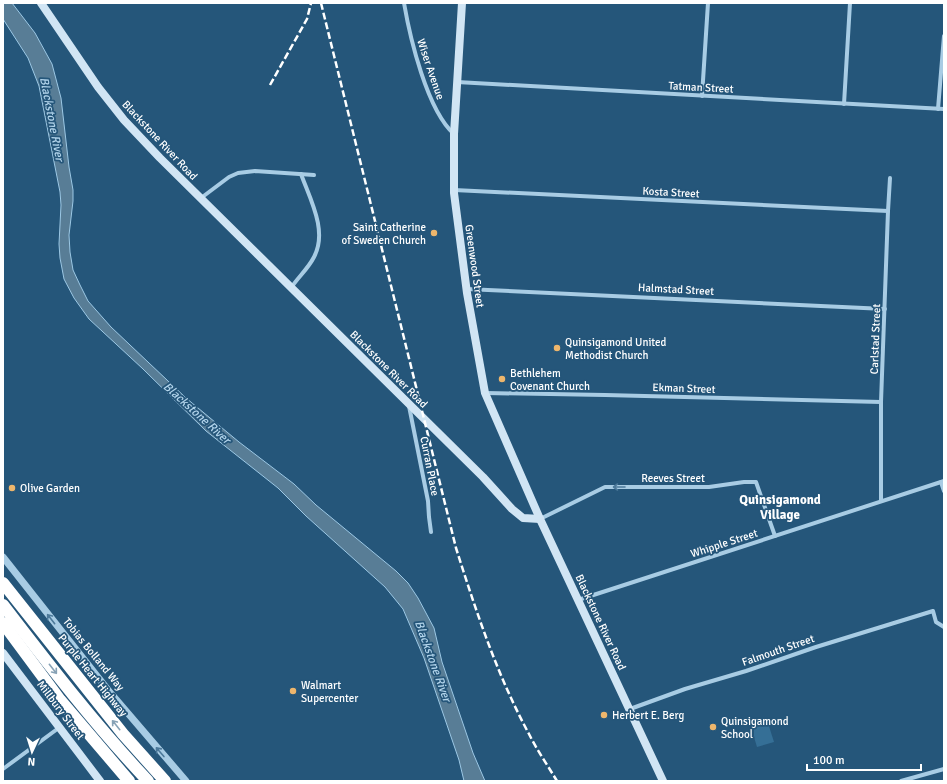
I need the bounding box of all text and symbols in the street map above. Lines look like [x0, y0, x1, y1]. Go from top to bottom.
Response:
street label: Wiser Avenue [414, 37, 447, 101]
water label: Blackstone River [36, 76, 67, 164]
street label: Tatman Street [668, 79, 734, 96]
street label: Blackstone River Road [119, 98, 200, 183]
street label: Kosta Street [642, 185, 700, 201]
place label: Saint Catherine of Sweden Church [342, 221, 426, 247]
street label: Greenwood Street [462, 224, 487, 309]
marker: Saint Catherine of Sweden Church [429, 228, 439, 238]
street label: Halmstad Street [638, 281, 714, 298]
street label: Carlstad Street [868, 303, 883, 374]
street label: Blackstone River Road [347, 328, 430, 411]
place label: Quinsigamond United Methodist Church [565, 336, 667, 362]
marker: Quinsigamond United Methodist Church [552, 343, 562, 353]
place label: Bethlehem Covenant Church [510, 367, 590, 393]
marker: Bethlehem Covenant Church [497, 374, 507, 384]
water label: Blackstone River [160, 379, 235, 449]
street label: Ekman Street [652, 381, 716, 396]
street label: Curran Place [417, 435, 442, 497]
street label: Reeves Street [641, 472, 705, 485]
place label: Olive Garden [20, 482, 80, 495]
marker: Olive Garden [7, 483, 17, 493]
one-way arrow [613, 483, 626, 491]
district label: Quinsigamond Village [739, 492, 821, 523]
street label: Whipple Street [689, 526, 759, 560]
street label: Blackstone River Road [573, 572, 629, 672]
one-way arrow [47, 613, 56, 624]
street label: Tobias Bolland Way [60, 615, 127, 694]
water label: Blackstone River [411, 619, 455, 705]
street label: Purple Heart Highway [55, 631, 130, 720]
street label: Falmouth Street [740, 632, 816, 669]
one-way arrow [48, 664, 57, 675]
street label: Millbury Street [34, 678, 87, 743]
place label: Walmart Supercenter [301, 679, 358, 705]
marker: Walmart Supercenter [288, 686, 298, 696]
place label: Herbert E. Berg [612, 709, 684, 722]
marker: Herbert E. Berg [599, 710, 609, 720]
place label: Quinsigamond School [721, 715, 789, 741]
one-way arrow [112, 720, 120, 731]
marker: Quinsigamond School [708, 722, 718, 732]
north arrow [12, 732, 52, 772]
scale bar [807, 746, 921, 772]
one-way arrow [156, 747, 165, 757]
text: 100 m [813, 753, 845, 768]
text: N [27, 755, 36, 768]

